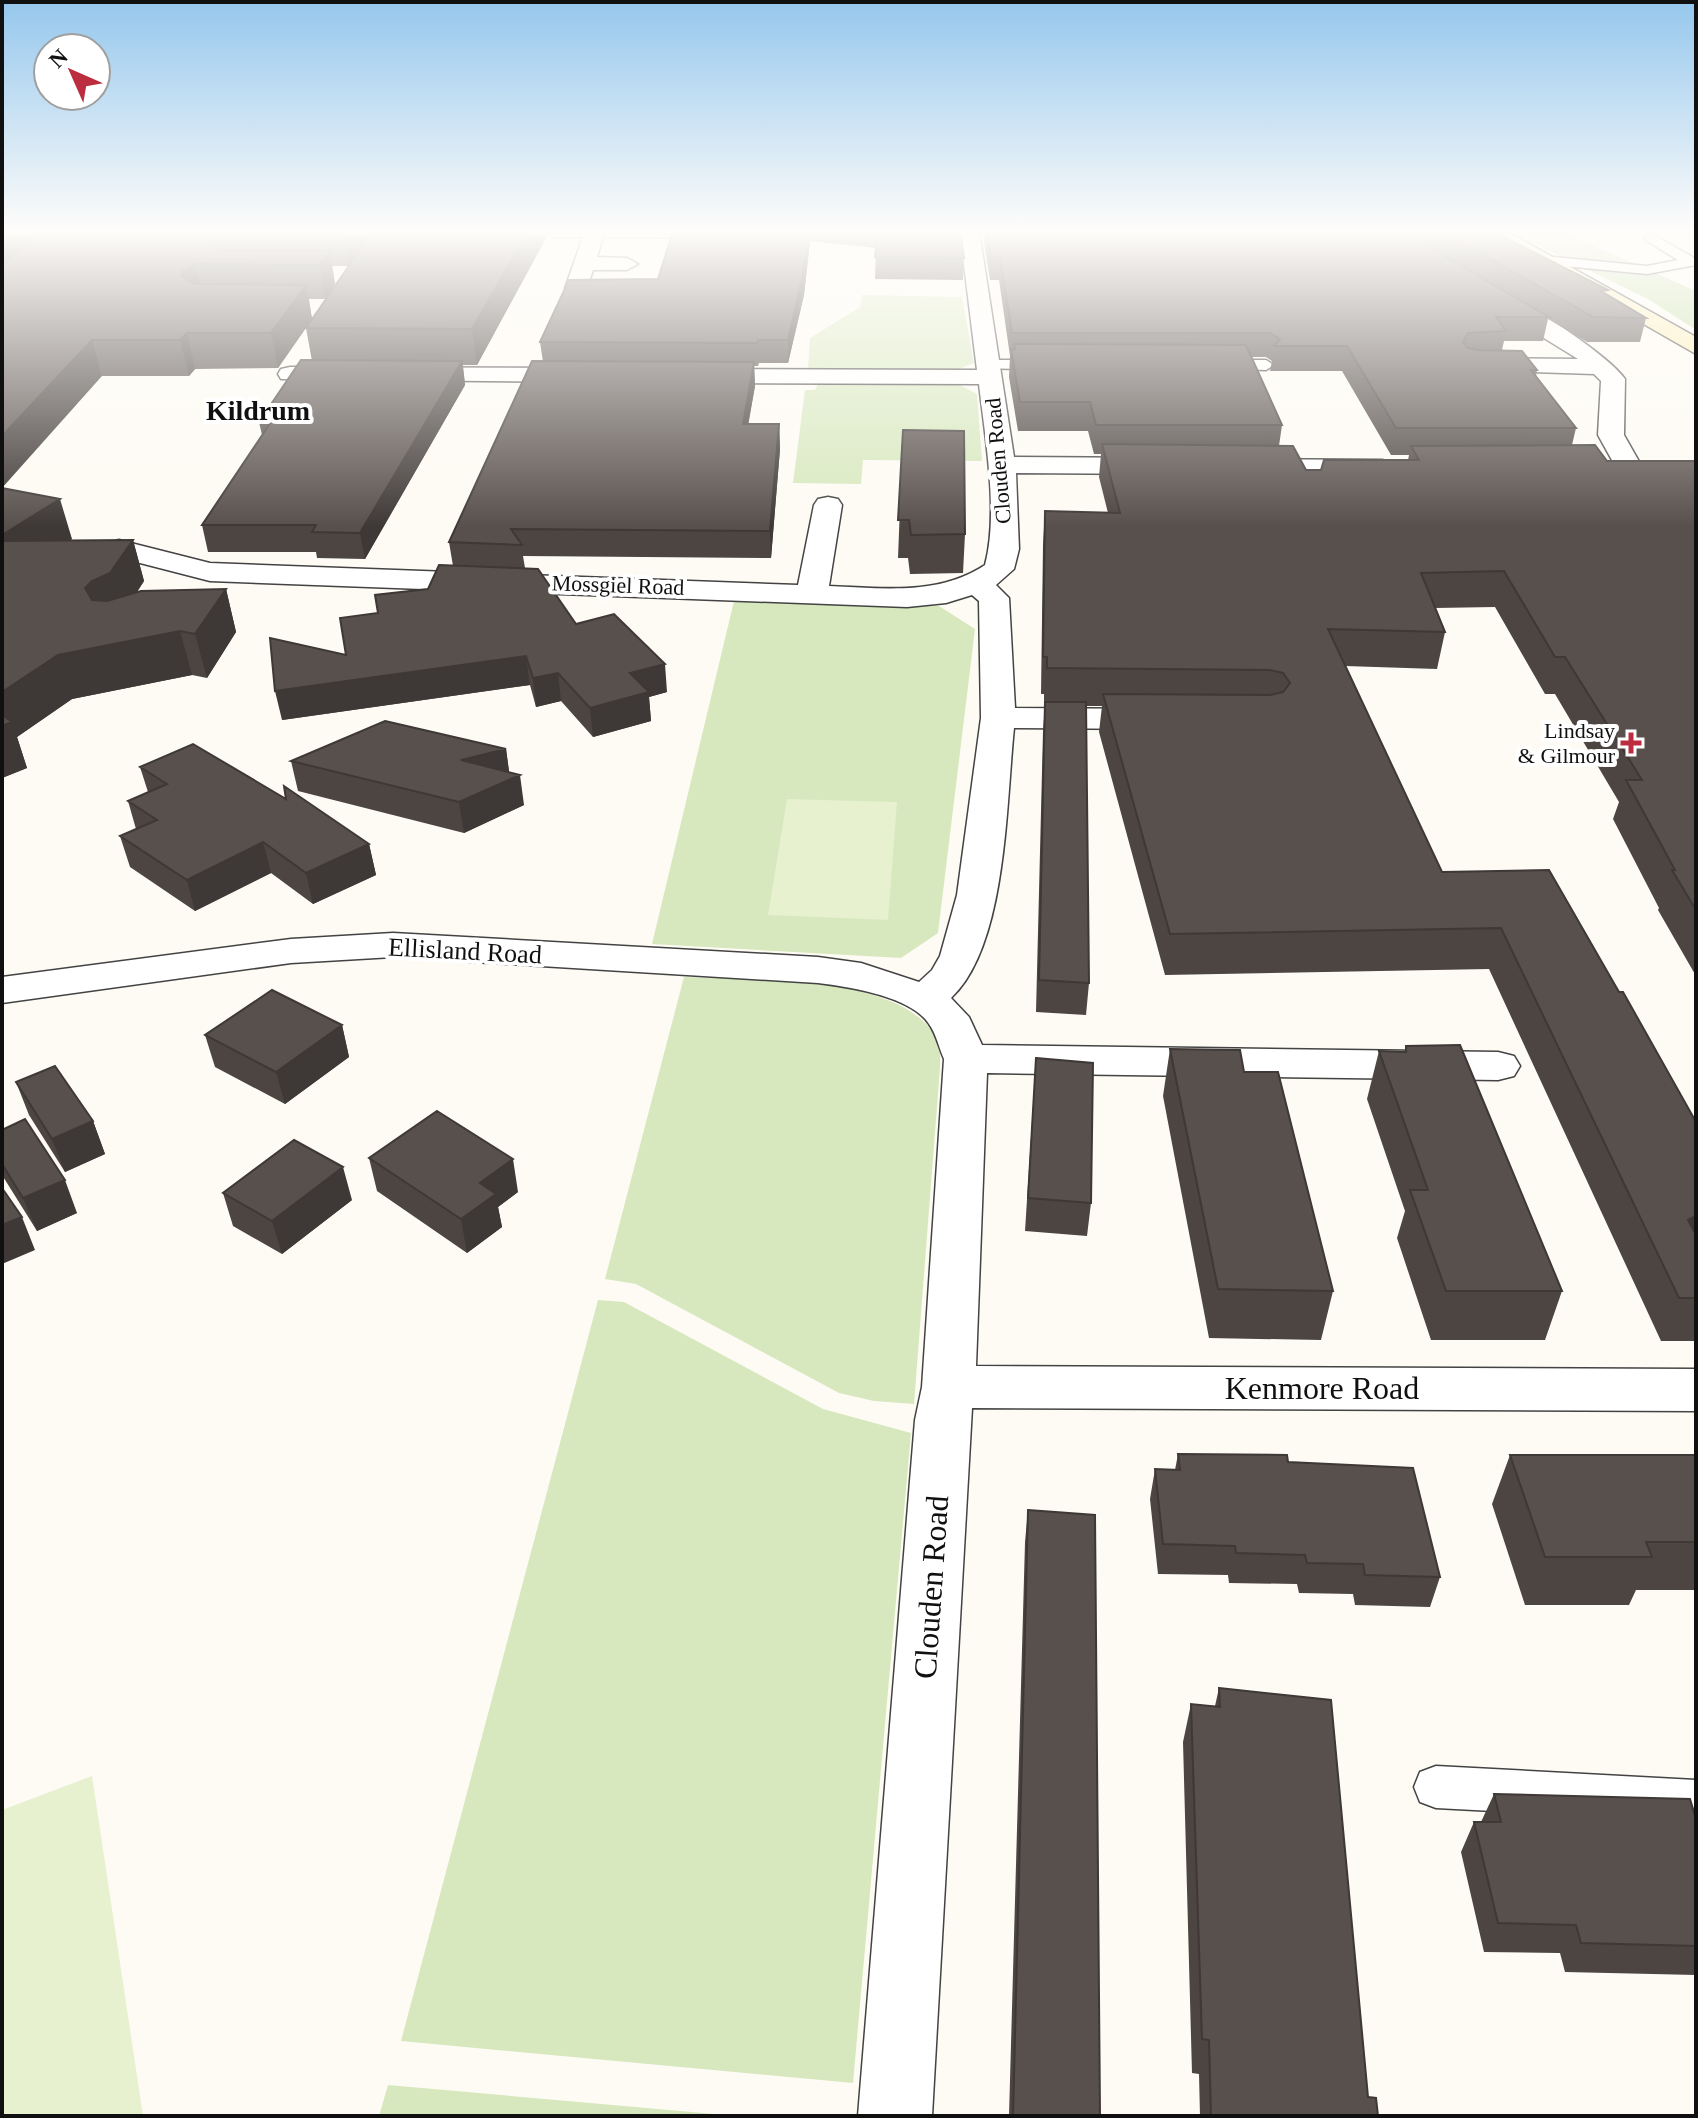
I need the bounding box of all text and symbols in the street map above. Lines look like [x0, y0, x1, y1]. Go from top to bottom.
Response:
north arrow [32, 32, 112, 112]
text: N [44, 44, 73, 73]
district label: Kildrum [206, 395, 310, 426]
street label: Clouden Road [980, 397, 1016, 525]
street label: Mossgiel Road [551, 570, 685, 600]
place label: Lindsay & Gilmour [1518, 718, 1616, 768]
marker: Lindsay & Gilmour [1622, 734, 1640, 752]
street label: Ellisland Road [387, 932, 543, 970]
street label: Kenmore Road [1225, 1370, 1419, 1406]
street label: Clouden Road [907, 1494, 955, 1680]

